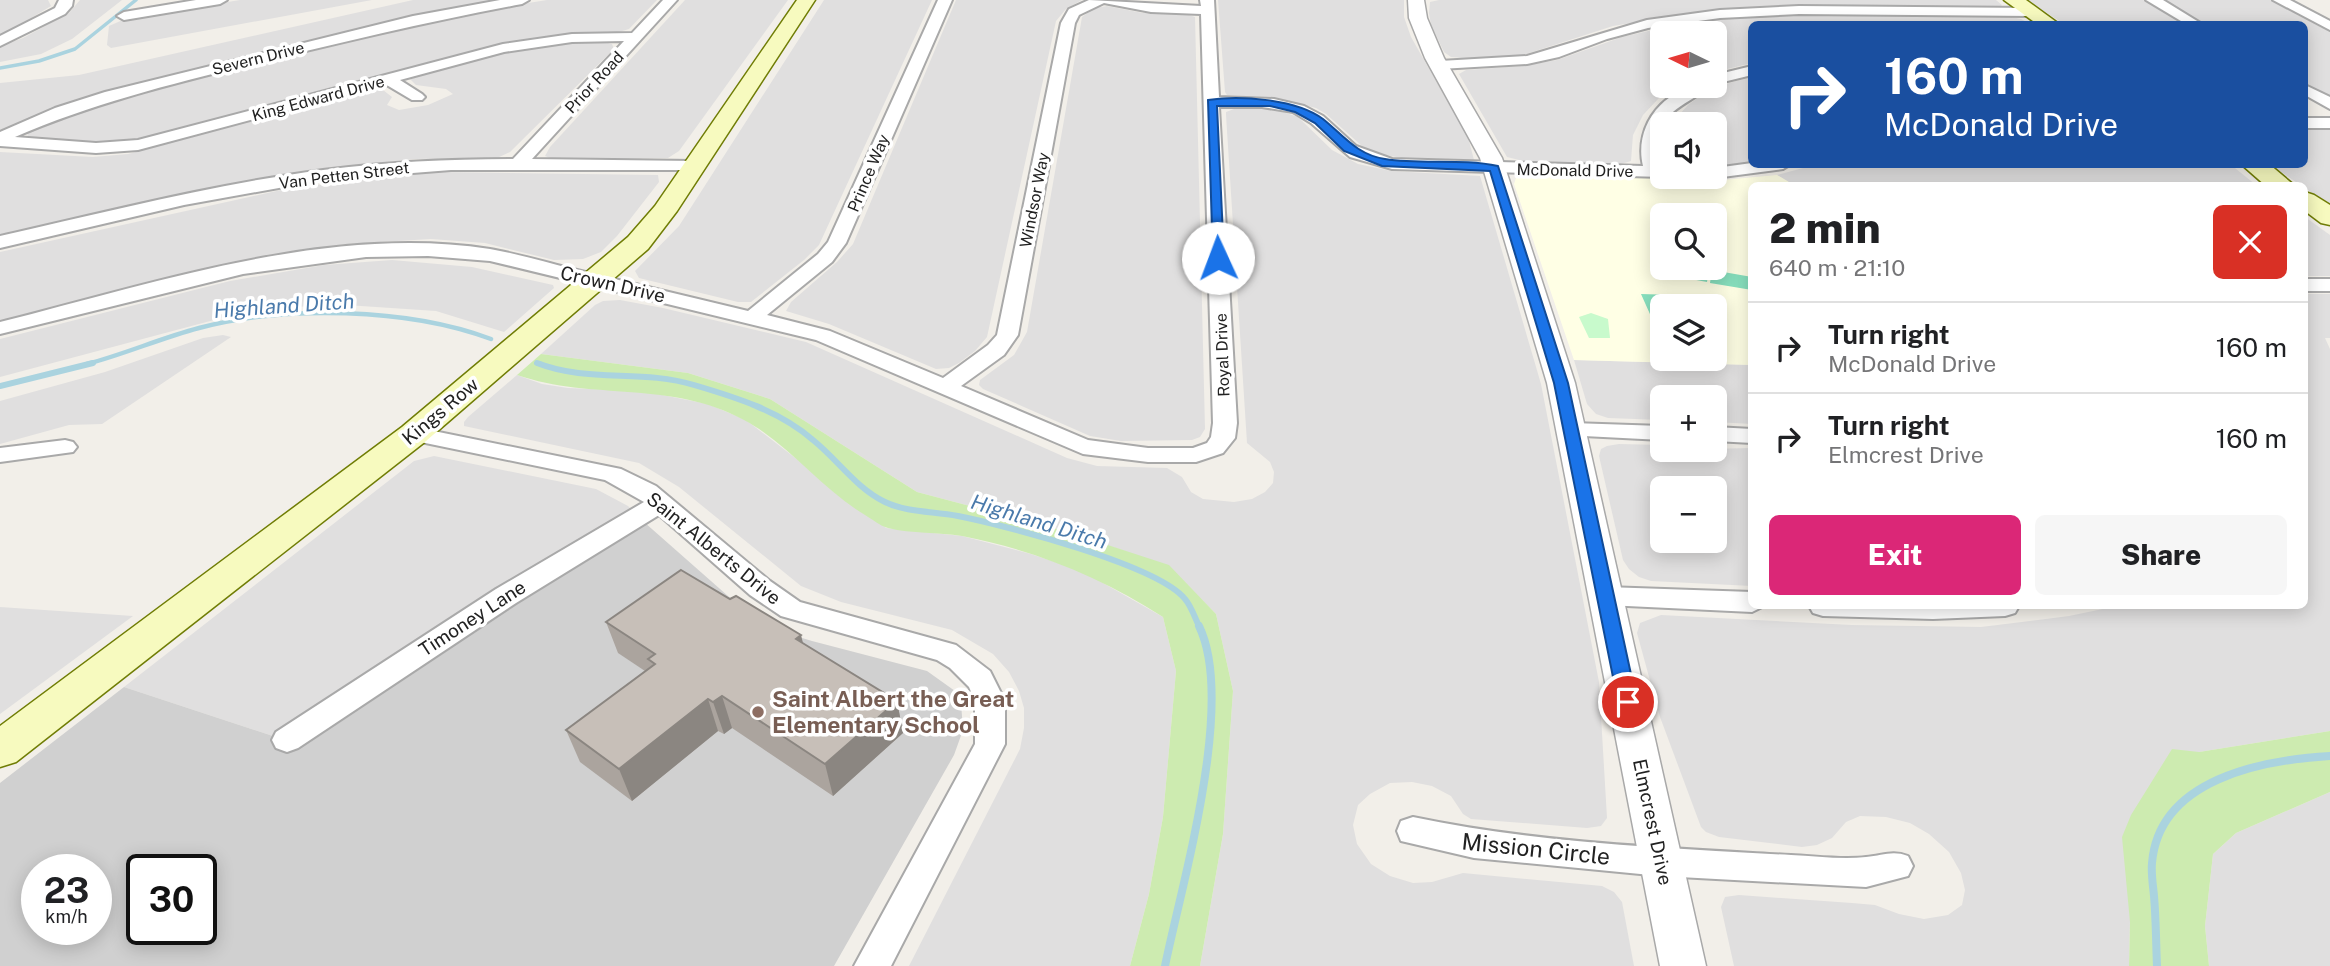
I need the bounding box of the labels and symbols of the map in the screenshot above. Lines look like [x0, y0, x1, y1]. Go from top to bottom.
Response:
north arrow [1650, 21, 1727, 98]
street label: Severn Drive [210, 38, 306, 79]
street label: Prior Road [561, 48, 628, 117]
street label: King Edward Drive [250, 72, 386, 125]
street label: Prince Way [844, 131, 894, 215]
street label: Windsor Way [1016, 150, 1053, 249]
street label: Van Petten Street [278, 158, 410, 193]
street label: McDonald Drive [1516, 160, 1634, 181]
position arrow [1181, 221, 1255, 295]
street label: Crown Drive [558, 261, 668, 307]
water label: Highland Ditch [213, 288, 355, 323]
street label: Royal Drive [1212, 313, 1233, 397]
street label: Kings Row [398, 373, 483, 449]
street label: Saint Alberts Drive [643, 487, 785, 609]
water label: Highland Ditch [968, 489, 1110, 554]
street label: Timoney Lane [415, 575, 529, 661]
pin [1598, 672, 1658, 732]
place label: Saint Albert the Great Elementary School [772, 685, 1014, 738]
marker: Saint Albert the Great Elementary School [750, 704, 766, 720]
street label: Elmcrest Drive [1629, 757, 1677, 887]
street label: Mission Circle [1460, 827, 1612, 870]
speed limit sign: 30 [126, 854, 217, 945]

